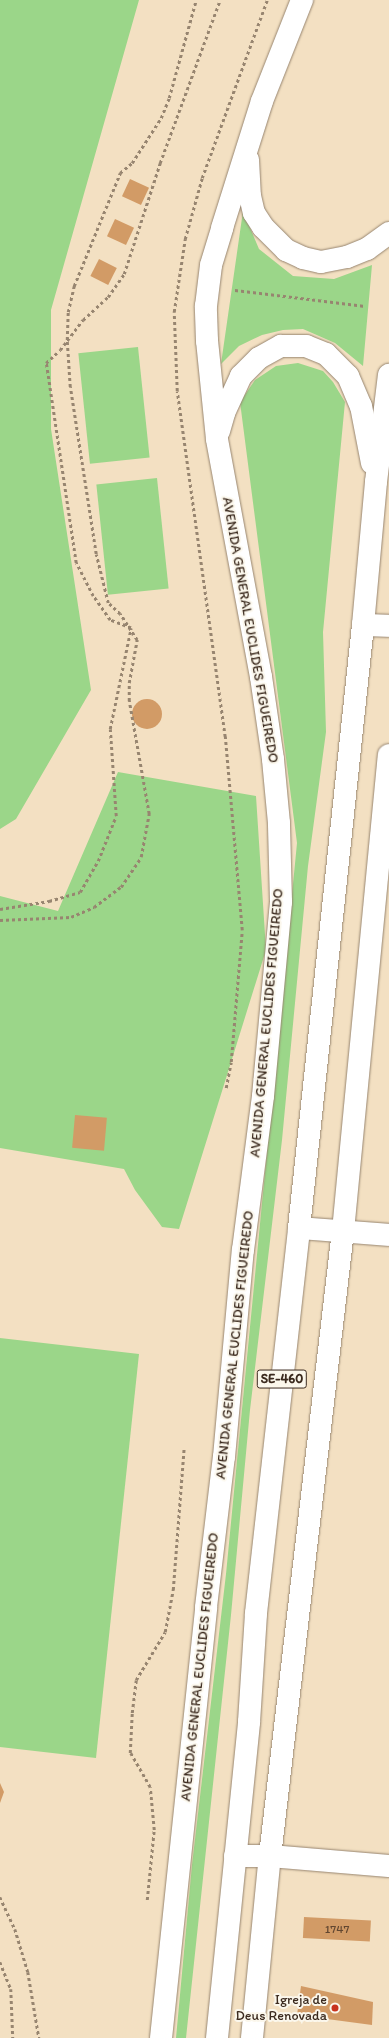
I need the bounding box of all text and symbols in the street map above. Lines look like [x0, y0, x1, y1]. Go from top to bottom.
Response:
street label: AVENIDA GENERAL EUCLIDES FIGUEIREDO [218, 496, 282, 764]
street label: AVENIDA GENERAL EUCLIDES FIGUEIREDO [247, 888, 287, 1158]
street label: AVENIDA GENERAL EUCLIDES FIGUEIREDO [213, 1210, 257, 1480]
road number: SE-460 [256, 1368, 308, 1390]
street label: AVENIDA GENERAL EUCLIDES FIGUEIREDO [178, 1532, 222, 1802]
house number: 1747 [325, 1923, 349, 1937]
place label: Igreja de Deus Renovada [235, 1992, 327, 2024]
marker: Igreja de Deus Renovada [330, 2003, 340, 2013]

